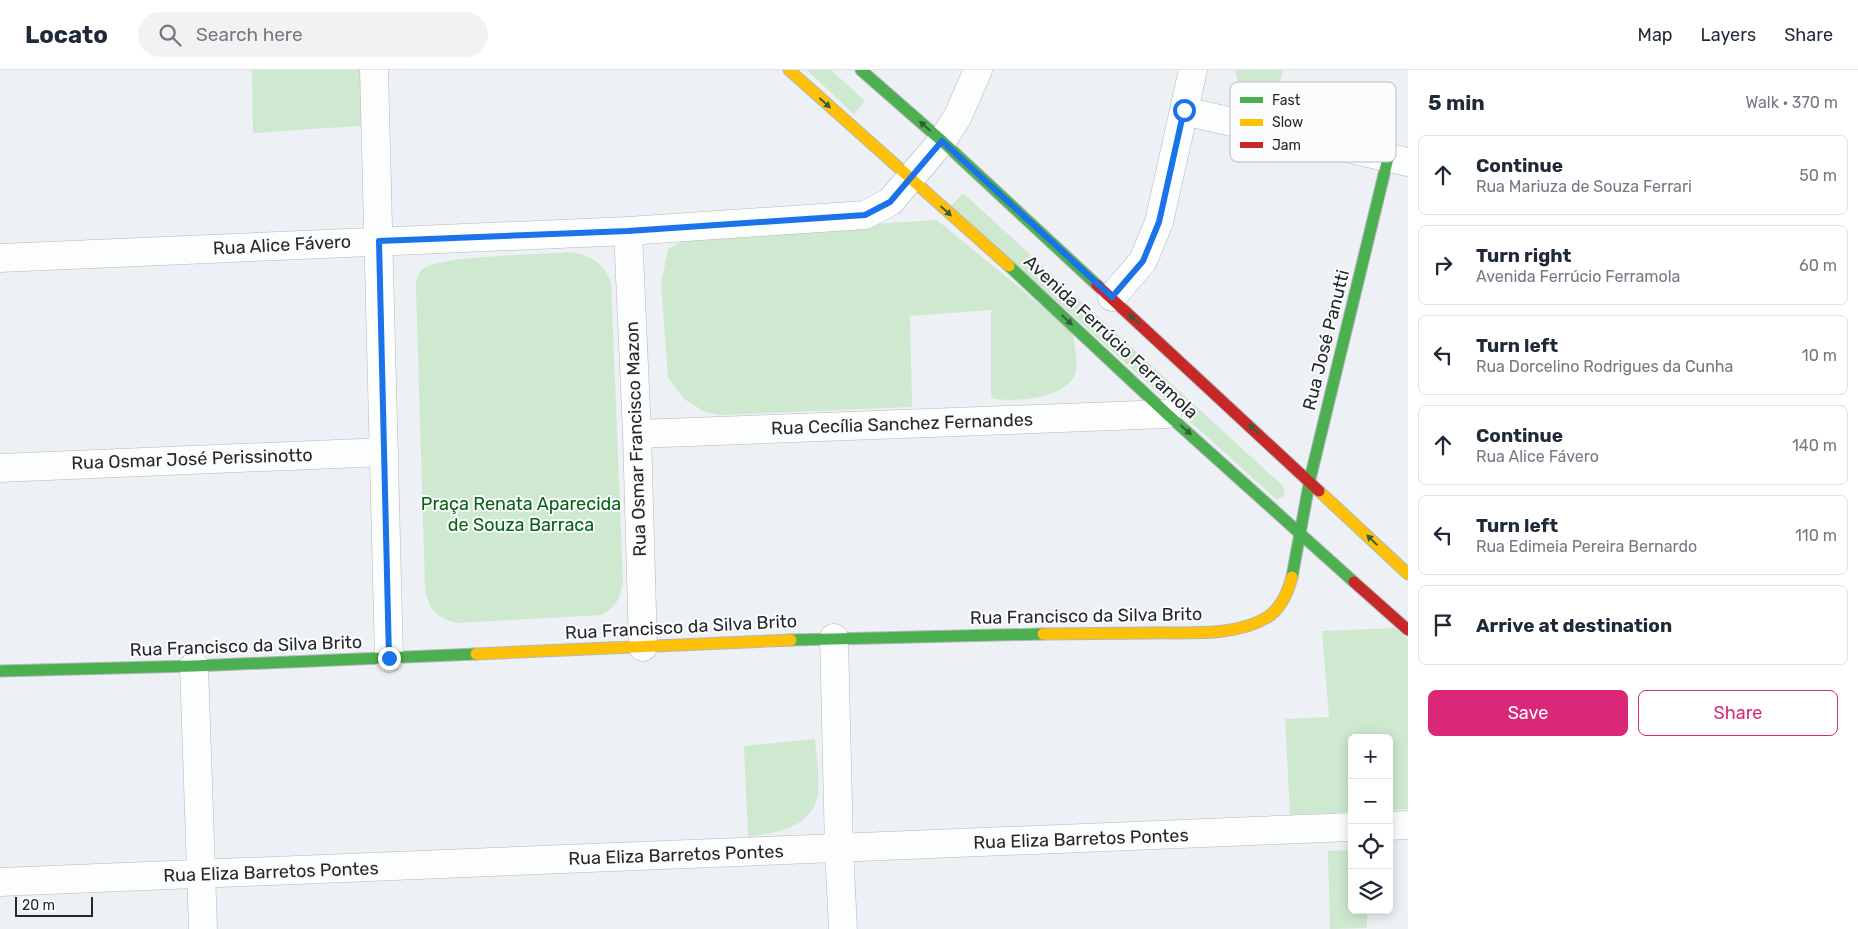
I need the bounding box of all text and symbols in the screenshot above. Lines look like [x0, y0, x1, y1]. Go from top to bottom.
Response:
search box [138, 12, 488, 57]
text: Locato [25, 21, 108, 49]
icon: search [156, 21, 184, 49]
text: Search here [196, 23, 303, 46]
text: Map [1638, 24, 1673, 46]
text: Layers [1701, 24, 1756, 46]
text: Share [1784, 24, 1833, 46]
legend [1230, 82, 1396, 162]
text: 5 min [1428, 90, 1485, 115]
text: Fast [1272, 92, 1301, 109]
text: Walk · 370 m [1745, 93, 1838, 112]
one-way arrow [818, 97, 831, 108]
route start [1173, 99, 1196, 122]
text: Slow [1272, 114, 1303, 131]
one-way arrow [919, 120, 931, 132]
text: Jam [1272, 137, 1301, 154]
text: Continue [1476, 154, 1563, 177]
icon: ahead [1429, 161, 1457, 189]
text: 50 m [1799, 166, 1837, 185]
text: Rua Mariuza de Souza Ferrari [1476, 177, 1692, 196]
one-way arrow [940, 205, 952, 217]
street label: Rua Alice Fávero [212, 230, 352, 260]
text: Turn right [1476, 244, 1571, 267]
street label: Avenida Ferrúcio Ferramola [1019, 251, 1203, 423]
icon: right [1429, 251, 1457, 279]
text: 60 m [1799, 256, 1837, 275]
text: Avenida Ferrúcio Ferramola [1476, 267, 1680, 286]
street label: Rua José Panutti [1298, 268, 1354, 412]
one-way arrow [1129, 313, 1141, 325]
one-way arrow [1060, 314, 1072, 326]
street label: Rua Osmar Francisco Mazon [621, 321, 651, 557]
text: Turn left [1476, 334, 1558, 357]
icon: left [1429, 341, 1457, 369]
text: 10 m [1802, 346, 1837, 365]
text: Rua Dorcelino Rodrigues da Cunha [1476, 357, 1733, 376]
street label: Rua Cecília Sanchez Fernandes [771, 408, 1033, 440]
one-way arrow [1248, 423, 1260, 435]
text: Continue [1476, 424, 1563, 447]
one-way arrow [1179, 425, 1192, 436]
icon: ahead [1429, 431, 1457, 459]
text: 140 m [1792, 436, 1837, 455]
street label: Rua Osmar José Perissinotto [71, 444, 313, 474]
text: Rua Alice Fávero [1476, 447, 1599, 466]
park label: Praça Renata Aparecida de Souza Barraca [421, 493, 621, 536]
text: Turn left [1476, 514, 1558, 537]
icon: left [1429, 521, 1457, 549]
text: 110 m [1795, 526, 1837, 545]
one-way arrow [1367, 535, 1379, 547]
text: Rua Edimeia Pereira Bernardo [1476, 537, 1697, 556]
street label: Rua Francisco da Silva Brito [970, 603, 1202, 629]
street label: Rua Francisco da Silva Brito [564, 610, 798, 644]
icon: arrive [1429, 611, 1457, 639]
text: Arrive at destination [1476, 614, 1672, 637]
street label: Rua Francisco da Silva Brito [129, 631, 363, 661]
route end [378, 647, 401, 670]
button: Save [1428, 690, 1628, 736]
button: Share [1638, 690, 1838, 736]
map controls [1348, 734, 1393, 914]
button: + [1348, 734, 1393, 779]
button: − [1348, 779, 1393, 824]
street label: Rua Eliza Barretos Pontes [973, 824, 1189, 854]
button: locate [1348, 824, 1393, 869]
street label: Rua Eliza Barretos Pontes [568, 840, 784, 870]
street label: Rua Eliza Barretos Pontes [163, 857, 379, 887]
button: layers [1348, 869, 1393, 914]
scale bar [15, 894, 92, 917]
text: 20 m [22, 897, 55, 914]

